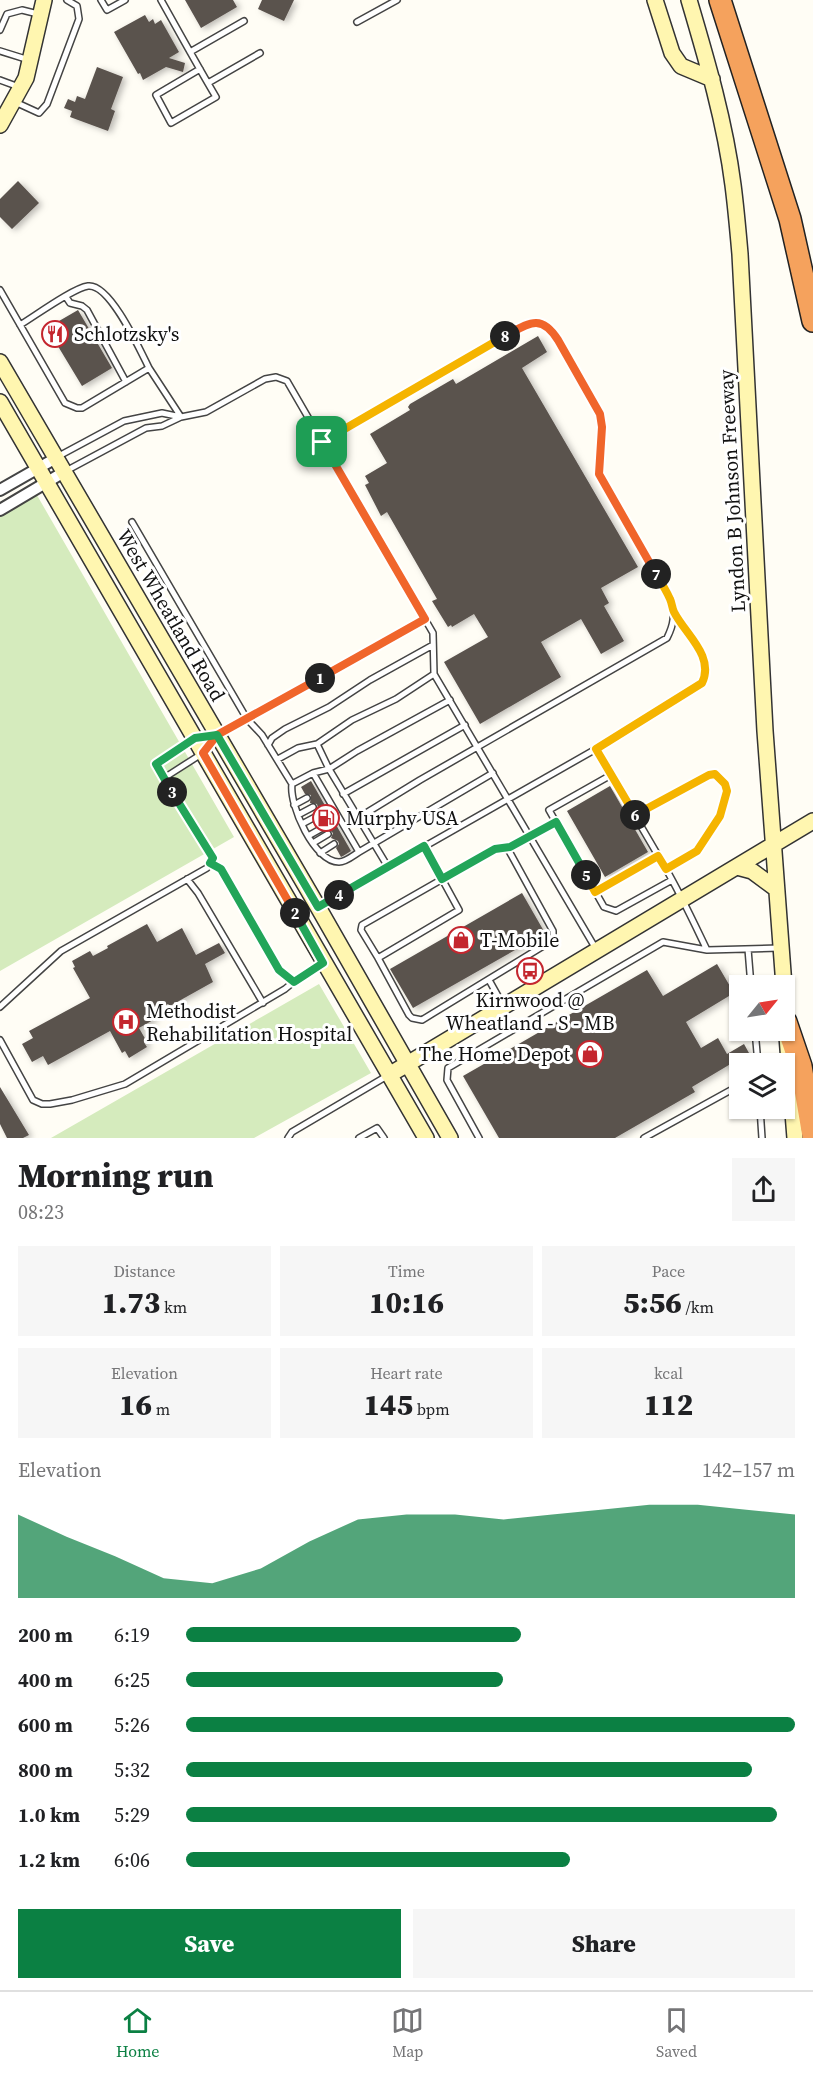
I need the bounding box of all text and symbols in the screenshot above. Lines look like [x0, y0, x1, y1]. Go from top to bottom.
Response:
restaurant icon: Schlotzsky's [40, 319, 70, 349]
place label: Schlotzsky's [74, 320, 180, 348]
pin: 8 [490, 321, 520, 351]
text: 8 [501, 325, 509, 347]
street label: Lyndon B Johnson Freeway [712, 368, 752, 613]
pin [296, 416, 347, 467]
icon: arrive [305, 425, 338, 458]
street label: West Wheatland Road [110, 524, 232, 707]
pin: 7 [641, 559, 671, 589]
text: 7 [652, 563, 660, 585]
pin: 1 [305, 663, 335, 693]
text: 1 [316, 667, 324, 689]
pin: 3 [157, 777, 187, 807]
text: 3 [168, 781, 176, 803]
pin: 6 [620, 800, 650, 830]
fuel station icon: Murphy USA [311, 803, 341, 833]
place label: Murphy USA [346, 804, 459, 832]
text: 6 [631, 804, 639, 826]
pin: 5 [571, 860, 601, 890]
text: 5 [582, 864, 590, 886]
pin: 4 [324, 880, 354, 910]
text: 4 [335, 884, 343, 906]
pin: 2 [280, 898, 310, 928]
text: 2 [291, 902, 299, 924]
shop icon: T-Mobile [446, 925, 476, 955]
place label: T-Mobile [480, 926, 559, 954]
bus stop icon: Kirnwood @ Wheatland - S - MB [515, 956, 545, 986]
north arrow [729, 975, 795, 1041]
map controls [729, 975, 795, 1119]
place label: Kirnwood @ Wheatland - S - MB [445, 986, 615, 1037]
place label: Methodist Rehabilitation Hospital [146, 997, 352, 1048]
hospital icon: Methodist Rehabilitation Hospital [111, 1007, 141, 1037]
shop icon: The Home Depot [575, 1039, 605, 1069]
place label: The Home Depot [419, 1040, 570, 1068]
button: layers [729, 1053, 795, 1119]
text: Morning run [18, 1153, 214, 1198]
button: share [732, 1158, 795, 1221]
text: 08:23 [18, 1198, 64, 1226]
text: Distance [113, 1260, 176, 1282]
text: Time [388, 1260, 425, 1282]
text: Pace [652, 1260, 685, 1282]
text: 1.73 [102, 1282, 160, 1323]
text: 10:16 [369, 1282, 444, 1323]
text: 5:56 [623, 1282, 682, 1323]
text: km [160, 1296, 187, 1318]
text: /km [682, 1296, 714, 1318]
text: Elevation [111, 1362, 178, 1384]
text: Heart rate [370, 1362, 443, 1384]
text: kcal [654, 1362, 683, 1384]
text: 16 [119, 1384, 152, 1425]
text: 145 [363, 1384, 413, 1425]
text: 112 [644, 1384, 693, 1425]
text: m [152, 1398, 170, 1420]
text: bpm [413, 1398, 450, 1420]
text: Elevation [18, 1456, 102, 1484]
text: 142–157 m [702, 1456, 795, 1484]
text: 200 m [18, 1621, 73, 1649]
text: 6:19 [114, 1621, 150, 1649]
text: 400 m [18, 1666, 73, 1694]
text: 6:25 [114, 1666, 150, 1694]
text: 600 m [18, 1711, 73, 1739]
text: 5:26 [114, 1711, 150, 1739]
text: 800 m [18, 1756, 73, 1784]
text: 5:32 [114, 1756, 150, 1784]
text: 1.0 km [18, 1801, 80, 1829]
text: 5:29 [114, 1801, 150, 1829]
text: 1.2 km [18, 1846, 80, 1874]
text: 6:06 [114, 1846, 150, 1874]
button: Save [18, 1909, 401, 1978]
button: Share [413, 1909, 795, 1978]
tab: Home [116, 2004, 160, 2062]
tab: Map [391, 2004, 424, 2062]
tab: Saved [656, 2004, 697, 2062]

